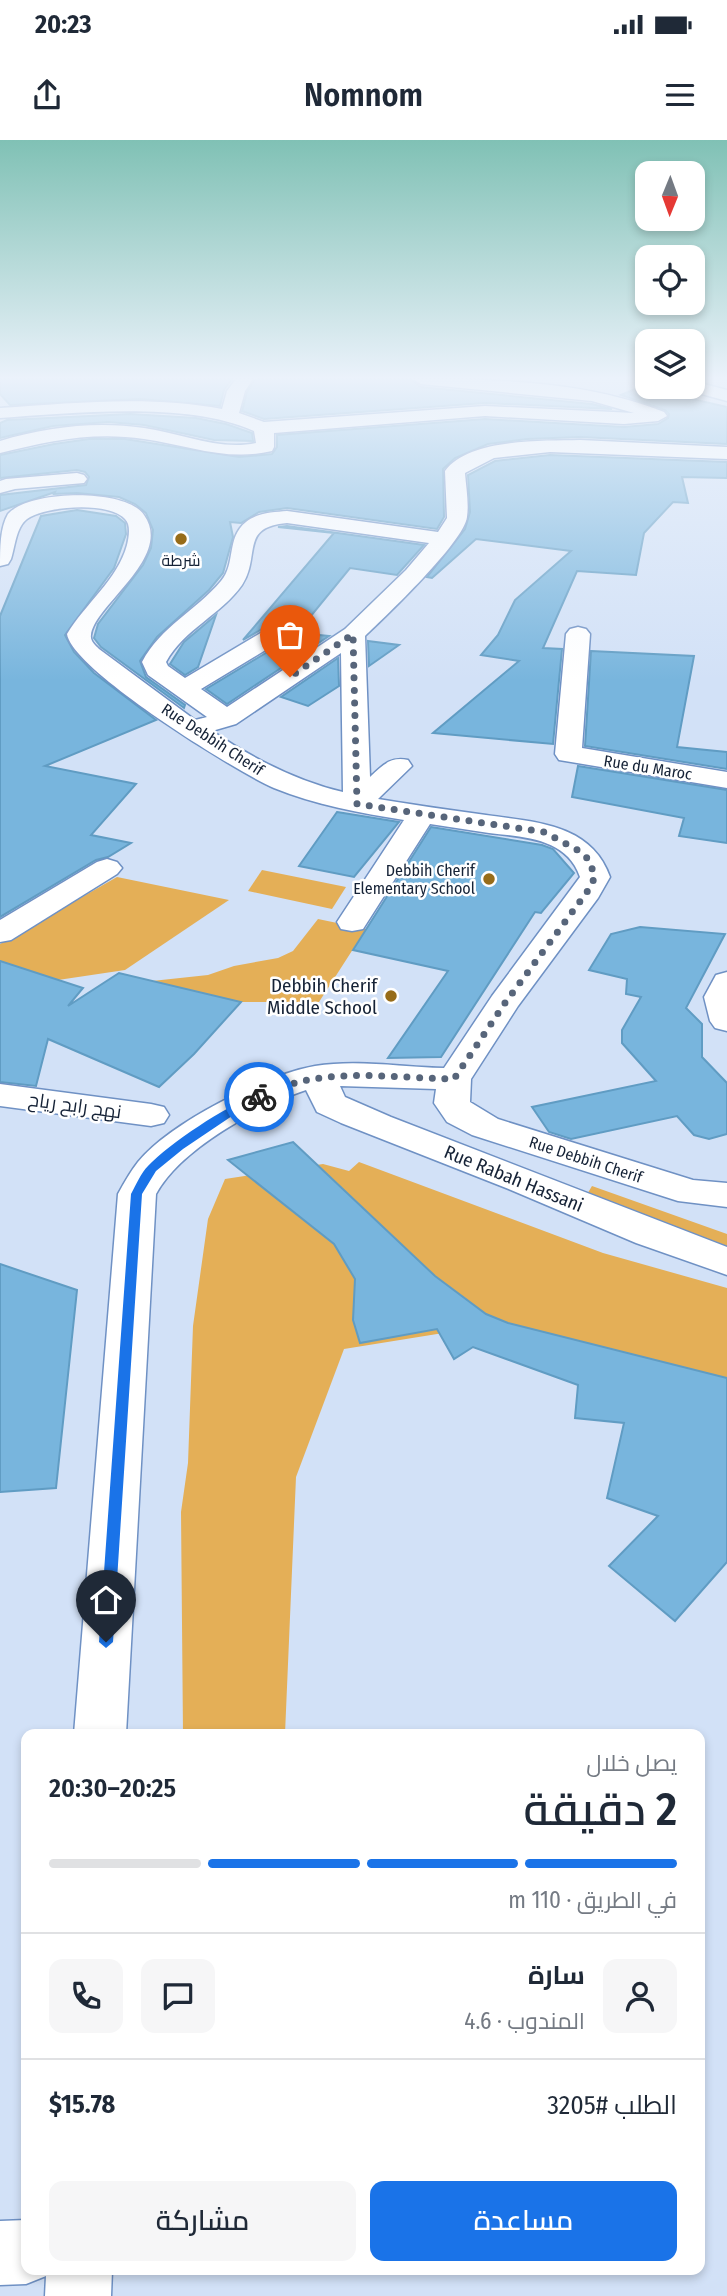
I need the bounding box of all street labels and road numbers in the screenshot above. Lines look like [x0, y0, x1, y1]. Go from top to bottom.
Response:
street label: Rue Debbih Cherif [158, 699, 268, 780]
street label: Rue du Maroc [602, 751, 694, 784]
street label: نهج رابح رياح [27, 1088, 123, 1125]
street label: Rue Debbih Cherif [527, 1132, 646, 1187]
street label: Rue Rabah Hassani [441, 1140, 587, 1217]

